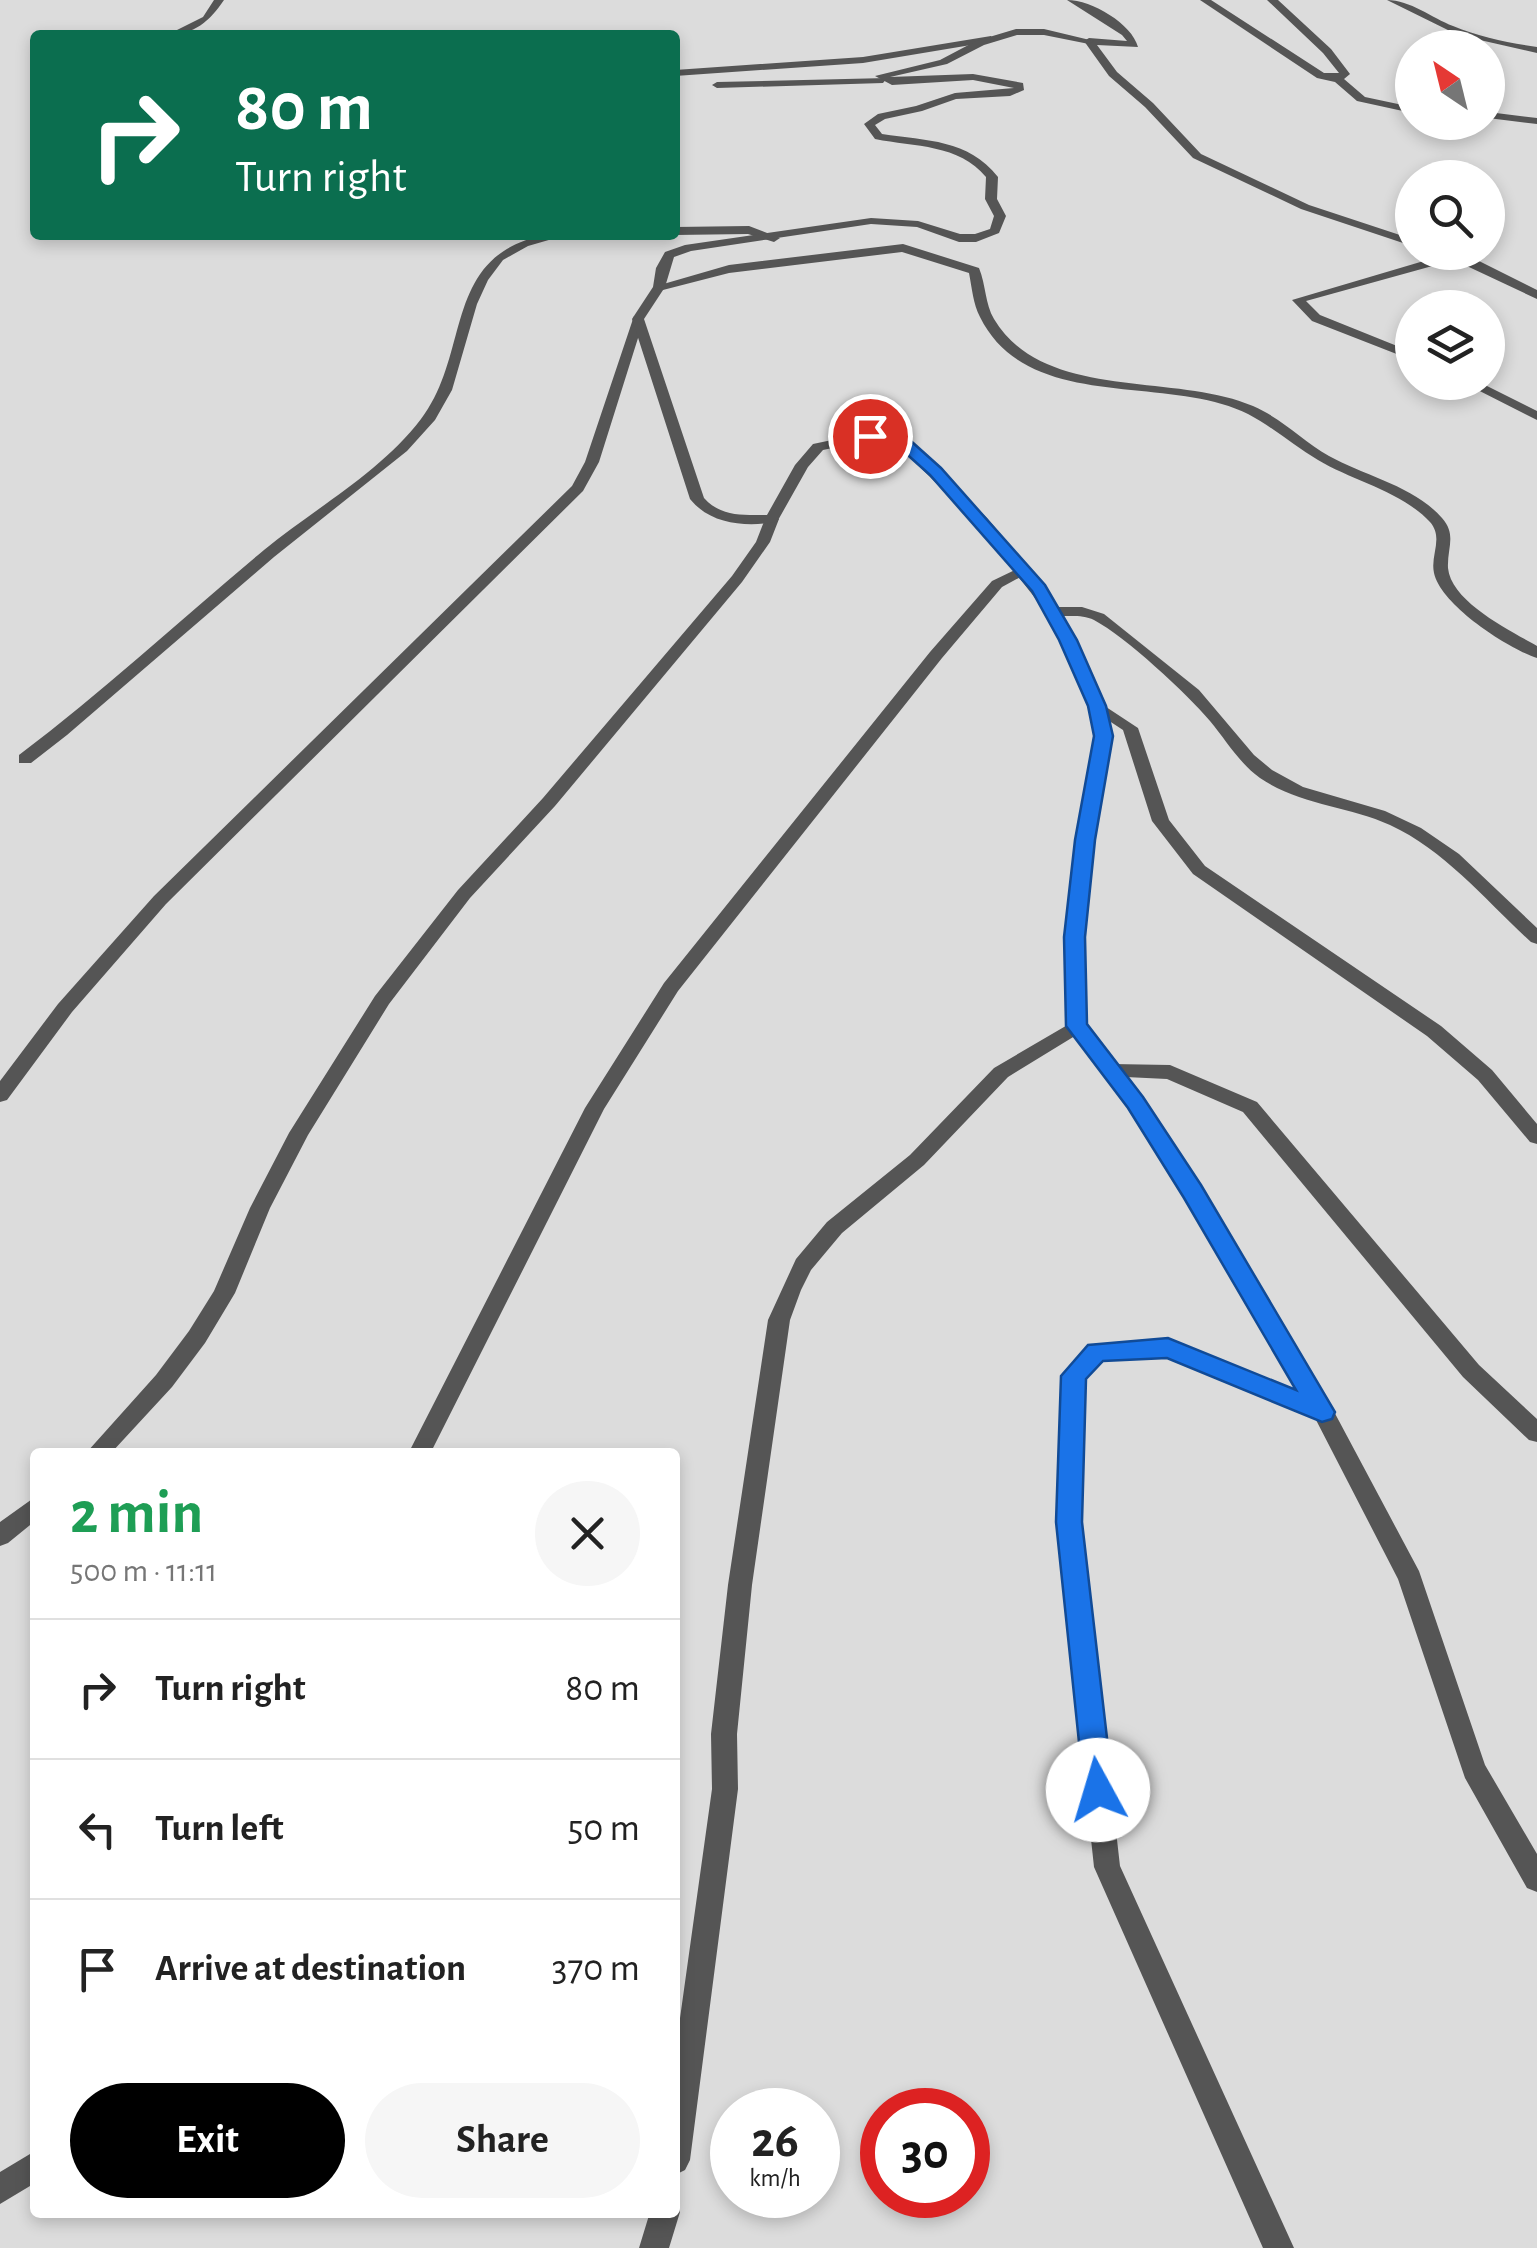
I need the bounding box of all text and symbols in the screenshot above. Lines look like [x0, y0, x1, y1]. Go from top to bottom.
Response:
north arrow [1395, 30, 1505, 140]
map controls [1395, 30, 1505, 400]
icon: right [70, 70, 200, 200]
text: 80 m [235, 73, 373, 143]
text: Turn right [235, 155, 407, 200]
button: search [1395, 160, 1505, 270]
button: layers [1395, 290, 1505, 400]
pin [828, 394, 913, 479]
icon: arrive [843, 409, 898, 464]
button: close [535, 1481, 640, 1586]
text: 2 min [70, 1484, 203, 1544]
text: 500 m · 11:11 [70, 1555, 217, 1587]
icon: right [70, 1662, 125, 1717]
text: Turn right [155, 1670, 305, 1708]
text: 80 m [565, 1670, 640, 1708]
position arrow [1046, 1738, 1150, 1842]
icon: left [70, 1802, 125, 1857]
text: Turn left [155, 1810, 283, 1848]
text: 50 m [567, 1810, 640, 1848]
icon: arrive [70, 1942, 125, 1997]
text: Arrive at destination [155, 1950, 466, 1988]
text: 370 m [552, 1950, 640, 1988]
button: Exit [70, 2083, 345, 2198]
button: Share [365, 2083, 640, 2198]
speed limit sign: 30 [860, 2088, 990, 2218]
text: 26 [751, 2116, 799, 2166]
text: km/h [749, 2166, 801, 2191]

